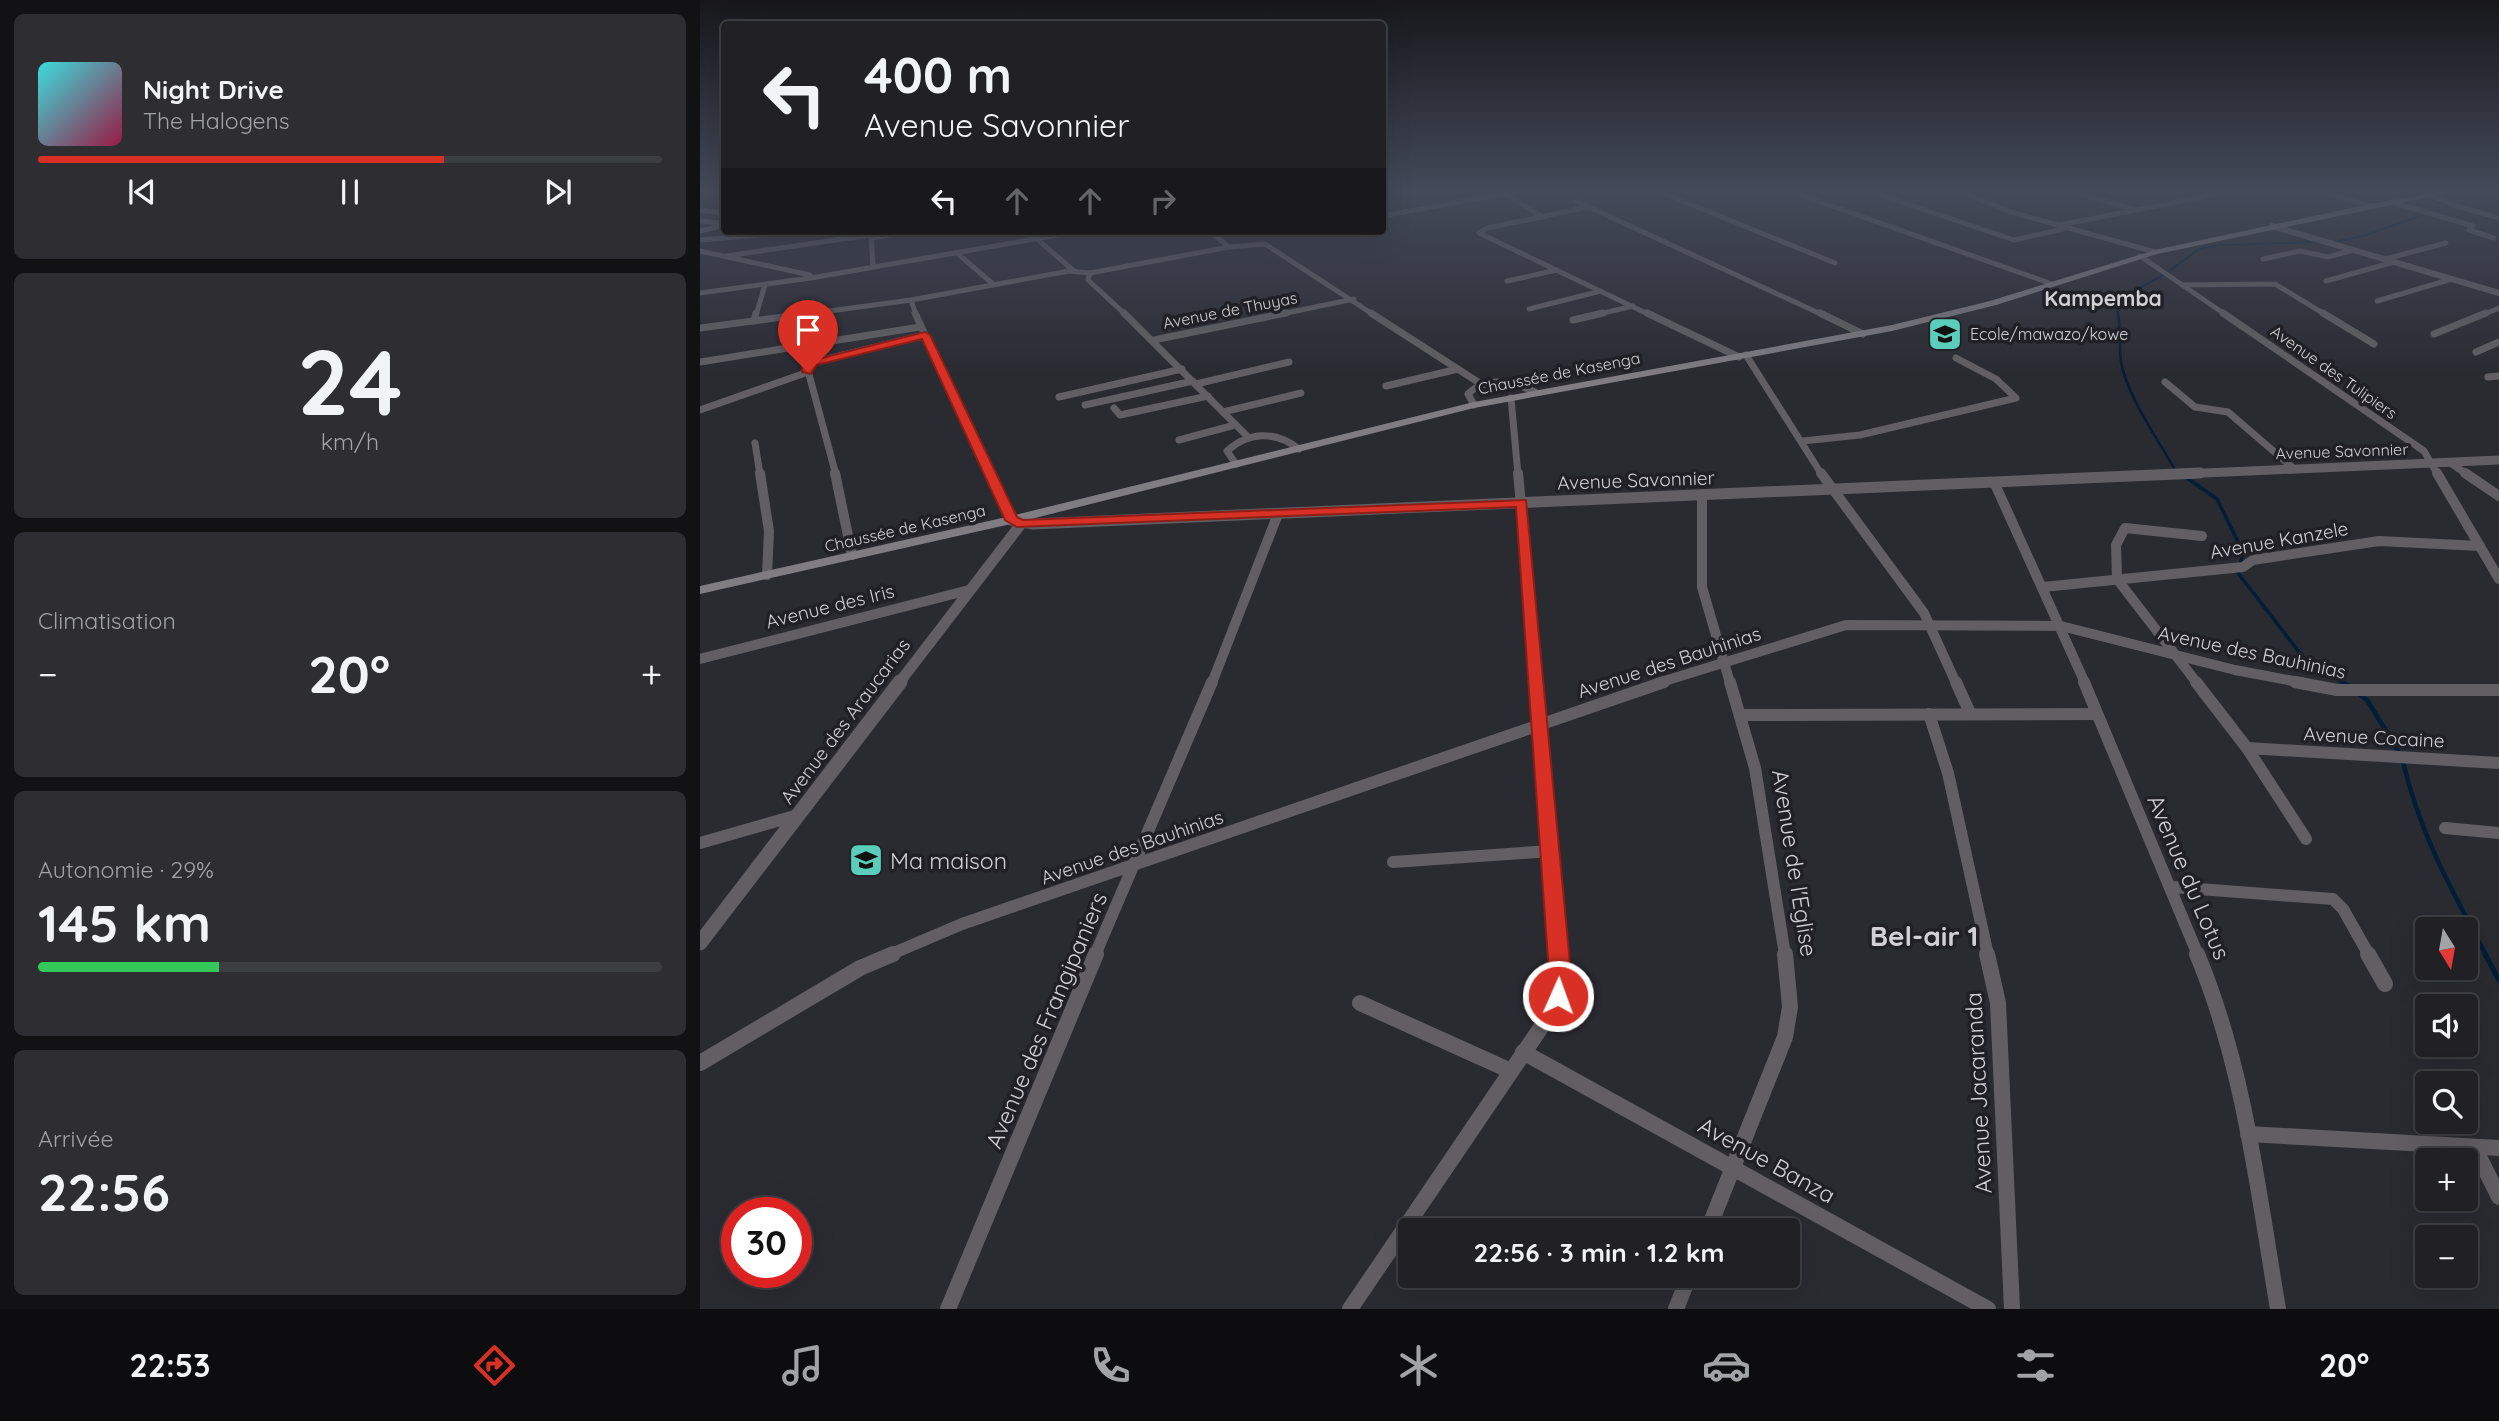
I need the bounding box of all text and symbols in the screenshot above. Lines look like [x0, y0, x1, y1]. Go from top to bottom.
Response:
text: 400 m [864, 44, 1012, 105]
icon: left [749, 49, 840, 140]
text: Night Drive [143, 73, 284, 106]
text: Avenue Savonnier [864, 105, 1130, 145]
text: The Halogens [143, 106, 290, 135]
icon: previous [123, 173, 161, 211]
icon: pause [331, 173, 369, 211]
icon: next [539, 173, 577, 211]
icon: left [925, 182, 963, 220]
icon: ahead [998, 182, 1036, 220]
icon: ahead [1071, 182, 1109, 220]
icon: right [1144, 182, 1182, 220]
district label: Kampemba [2044, 285, 2162, 311]
street label: Avenue de Thuyas [1161, 287, 1299, 333]
pin [778, 300, 838, 372]
icon: arrive [789, 311, 827, 349]
school or university icon: Ecole/mawazo/kowe [1926, 315, 1964, 353]
street label: Avenue des Tulipiers [2267, 321, 2401, 423]
text: 24 [297, 324, 403, 438]
place label: Ecole/mawazo/kowe [1970, 324, 2128, 344]
street label: Chaussée de Kasenga [1476, 347, 1642, 399]
text: km/h [321, 427, 379, 456]
street label: Avenue Savonnier [2275, 439, 2409, 463]
street label: Avenue Savonnier [1557, 465, 1716, 495]
street label: Chaussée de Kasenga [823, 500, 987, 556]
street label: Avenue Kanzele [2208, 516, 2350, 564]
street label: Avenue des Iris [763, 578, 897, 634]
text: Climatisation [38, 606, 176, 635]
street label: Avenue des Bauhinias [2156, 620, 2348, 684]
street label: Avenue des Bauhinias [1574, 621, 1764, 703]
street label: Avenue des Araucarias [775, 633, 915, 809]
text: 20° [308, 641, 390, 706]
text: − [38, 650, 58, 698]
text: + [641, 650, 662, 698]
street label: Avenue Cocaine [2303, 721, 2445, 753]
street label: Avenue de l'Eglise [1766, 767, 1824, 959]
street label: Avenue du Lotus [2141, 790, 2237, 964]
street label: Avenue des Bauhinias [1038, 804, 1226, 889]
school or university icon: Ma maison [847, 841, 885, 879]
place label: Ma maison [890, 846, 1007, 875]
text: Autonomie · 29% [38, 855, 214, 884]
street label: Avenue des Frangipaniers [979, 887, 1113, 1153]
text: 145 km [38, 890, 211, 955]
north arrow [2415, 917, 2478, 980]
map controls [2415, 917, 2478, 1288]
district label: Bel-air 1 [1870, 918, 1978, 953]
position arrow [1521, 959, 1595, 1033]
street label: Avenue Jacaranda [1958, 992, 1998, 1194]
button: sound [2415, 994, 2478, 1057]
button: search [2415, 1071, 2478, 1134]
street label: Avenue Banza [1693, 1110, 1841, 1210]
text: Arrivée [38, 1124, 114, 1153]
button: + [2415, 1148, 2478, 1211]
text: 22:56 [38, 1159, 170, 1224]
speed limit sign: 30 [721, 1197, 812, 1288]
button: − [2415, 1225, 2478, 1288]
text: 22:56 · 3 min · 1.2 km [1474, 1236, 1724, 1269]
icon: directions [470, 1341, 519, 1390]
icon: music [778, 1341, 827, 1390]
icon: phone [1086, 1341, 1135, 1390]
icon: climate [1394, 1341, 1443, 1390]
icon: car [1702, 1341, 1751, 1390]
icon: filters [2011, 1341, 2060, 1390]
text: 22:53 [130, 1345, 210, 1385]
text: 20° [2319, 1345, 2369, 1385]

